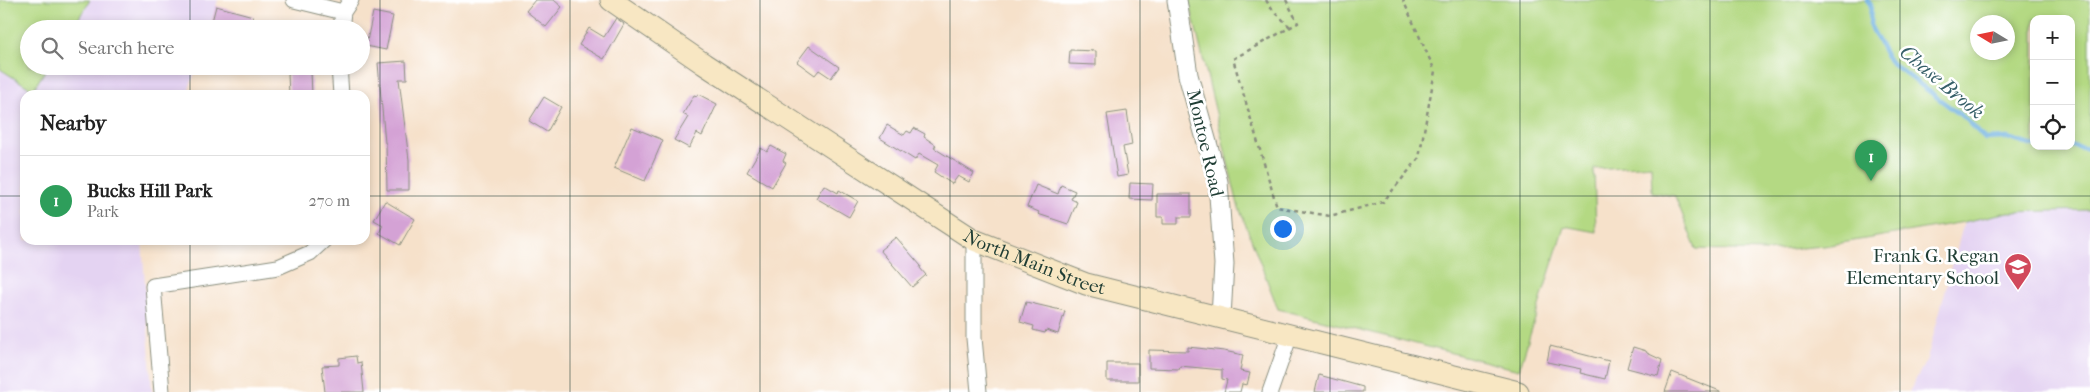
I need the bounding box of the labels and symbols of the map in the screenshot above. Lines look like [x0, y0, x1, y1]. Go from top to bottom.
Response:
north arrow [1970, 15, 2015, 60]
water label: Chase Brook [1895, 40, 1989, 124]
street label: Montoe Road [1182, 87, 1228, 200]
pin: 1 [1855, 140, 1887, 181]
your location [1270, 216, 1296, 242]
street label: North Main Street [959, 225, 1108, 299]
place label: Frank G. Regan Elementary School [1846, 245, 1999, 289]
school or university icon: Frank G. Regan Elementary School [2003, 252, 2033, 291]

